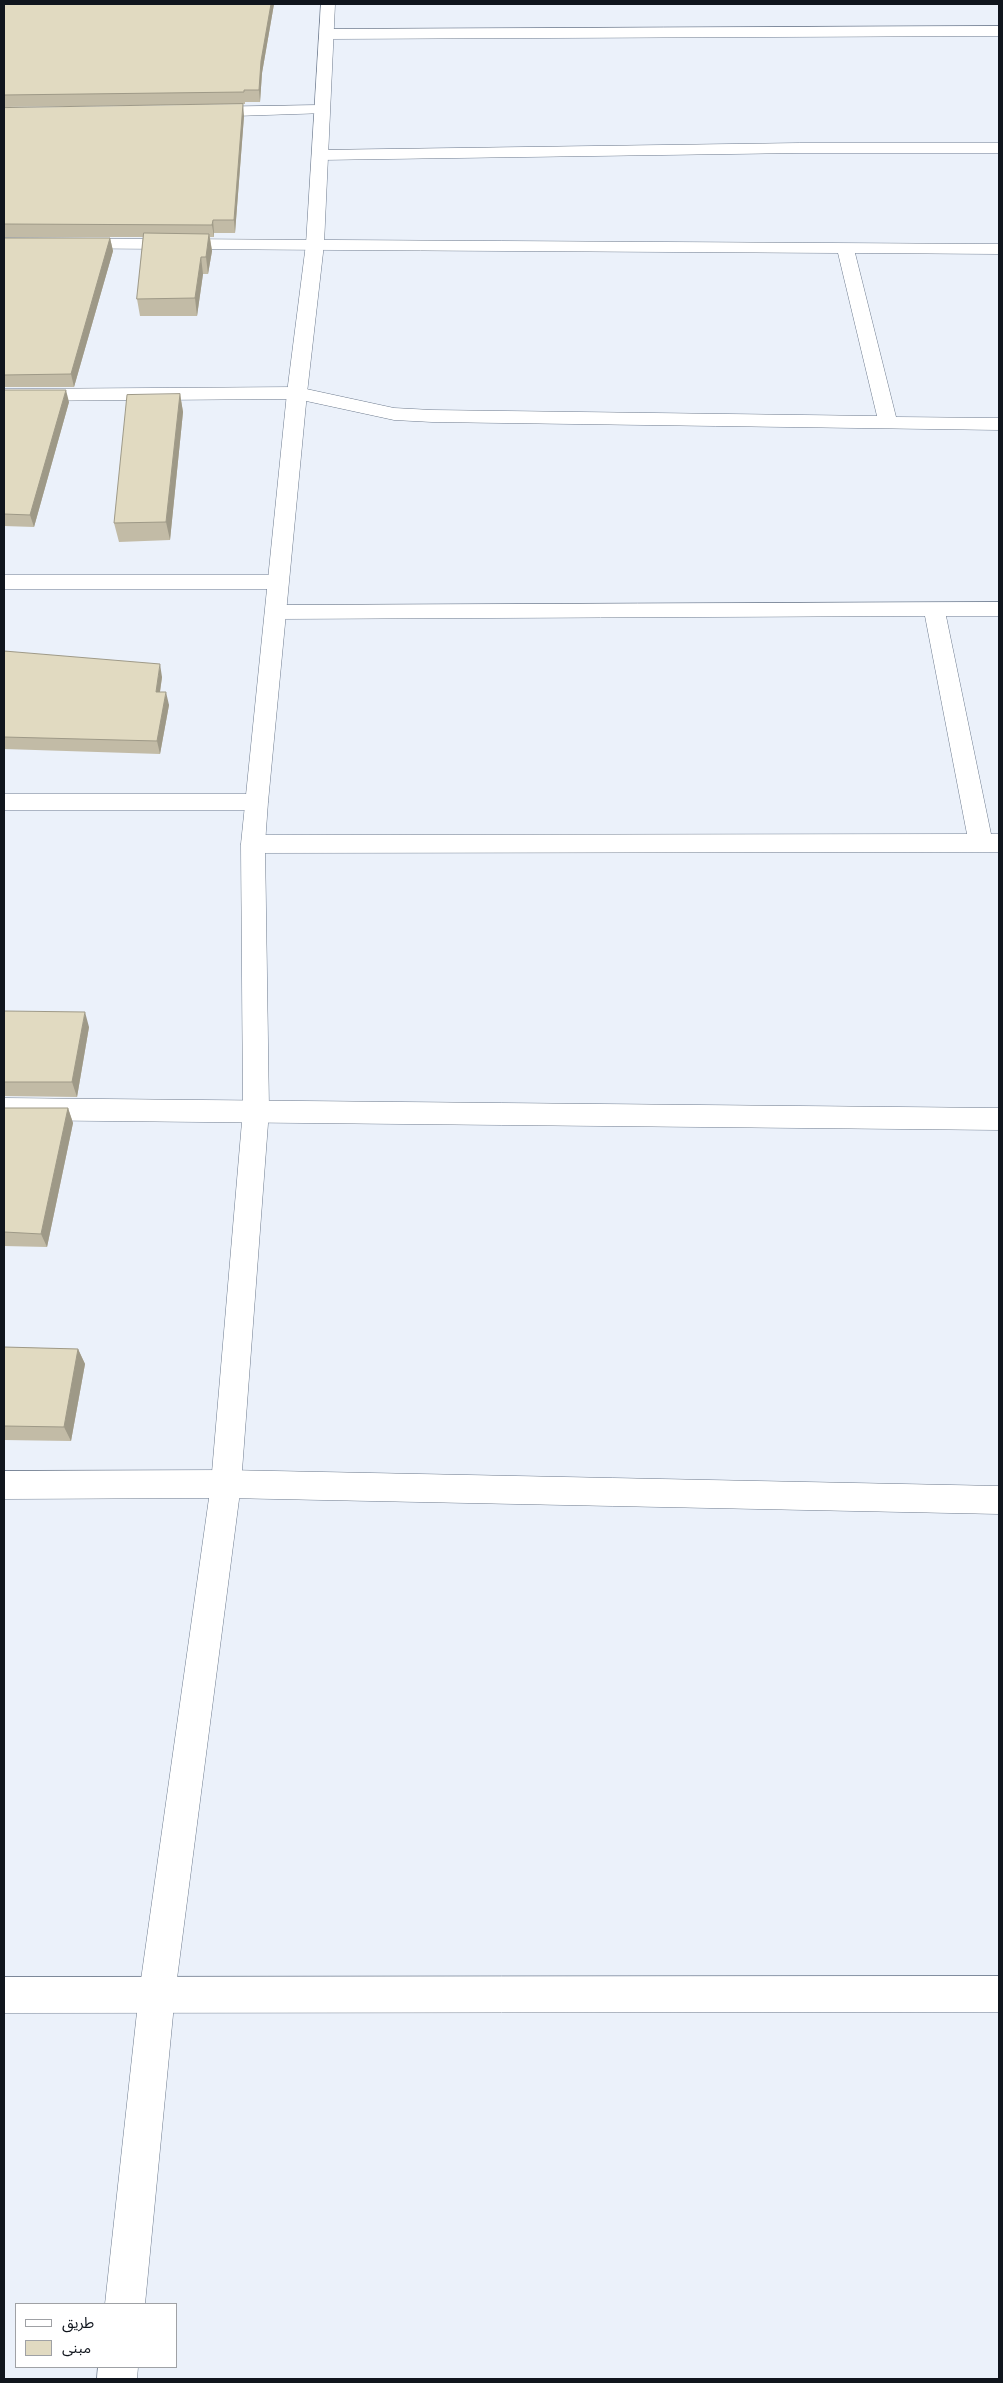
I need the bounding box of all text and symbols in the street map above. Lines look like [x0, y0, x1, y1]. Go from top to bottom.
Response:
legend [15, 2303, 178, 2368]
text: طريق [62, 2315, 94, 2334]
text: مبنى [62, 2340, 91, 2359]

